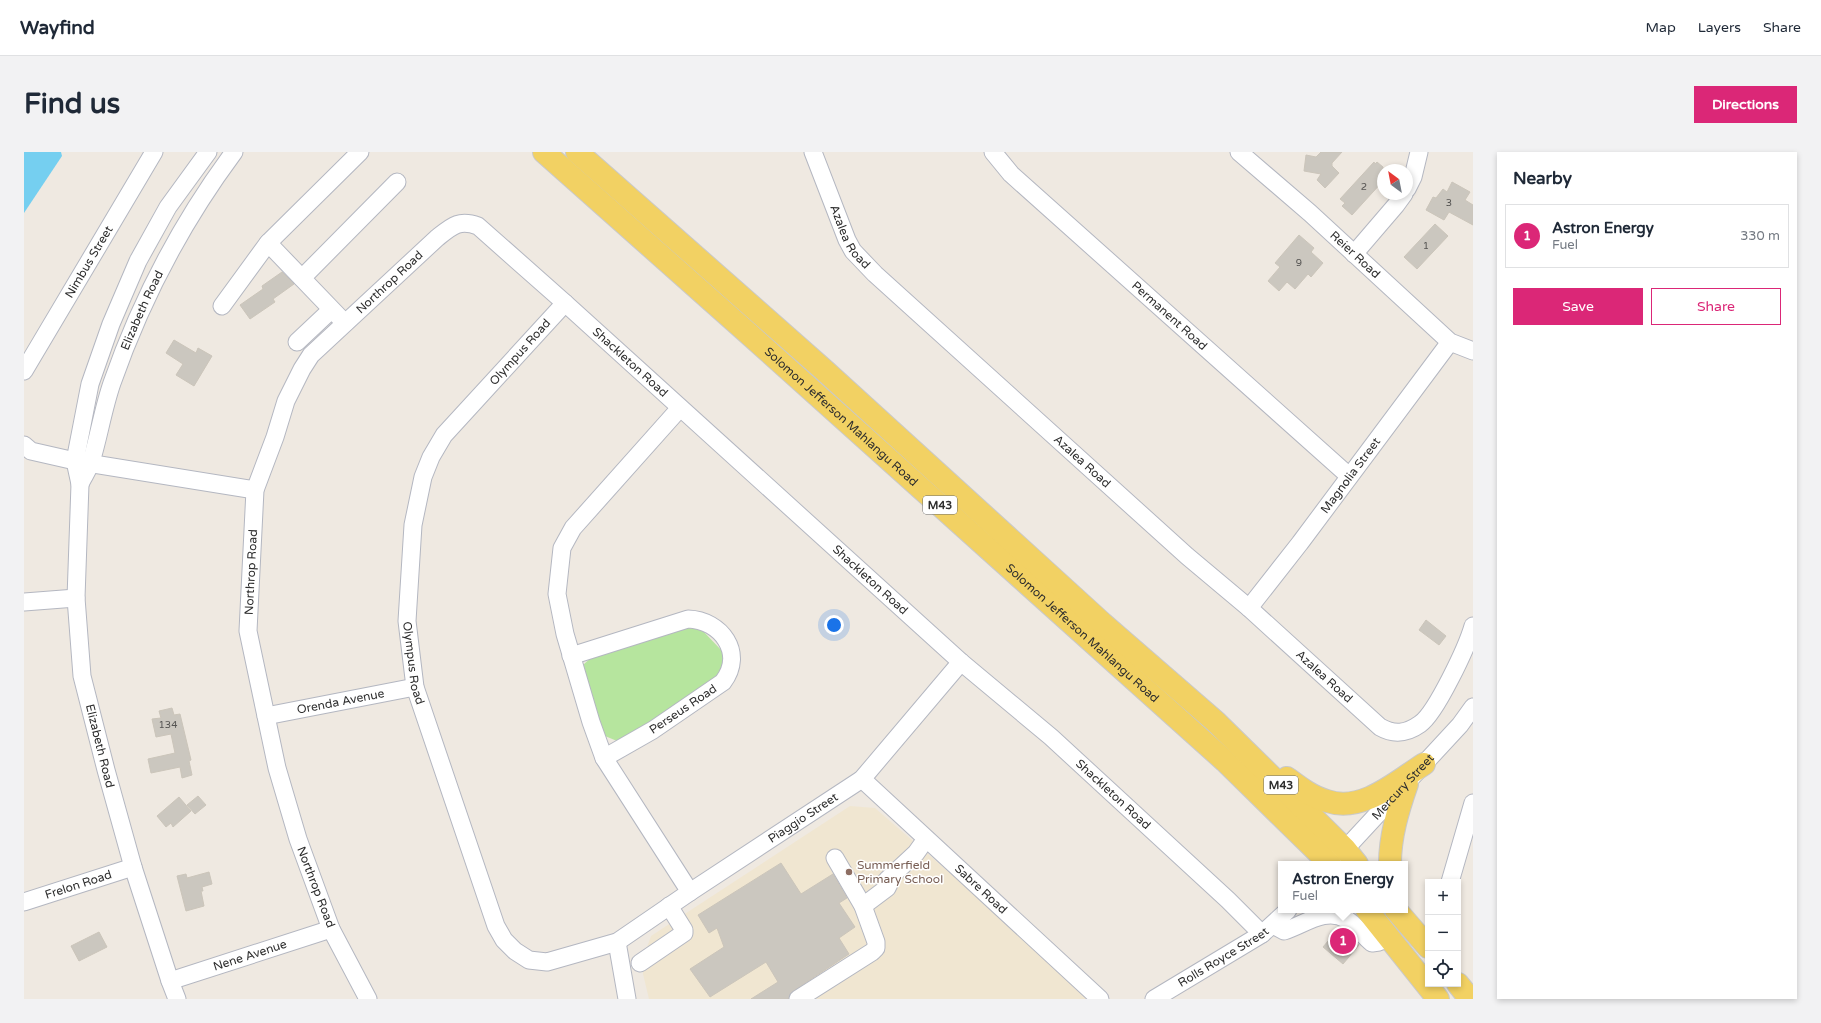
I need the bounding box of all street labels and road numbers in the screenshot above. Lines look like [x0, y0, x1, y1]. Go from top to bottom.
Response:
street label: Azalea Road [827, 203, 873, 272]
street label: Nimbus Street [62, 223, 116, 300]
street label: Reier Road [1327, 228, 1383, 281]
street label: Northrop Road [353, 248, 426, 317]
street label: Elizabeth Road [118, 268, 166, 352]
street label: Permanent Road [1129, 278, 1210, 353]
street label: Olympus Road [487, 316, 553, 388]
street label: Shackleton Road [590, 325, 671, 400]
street label: Solomon Jefferson Mahlangu Road [762, 344, 921, 489]
street label: Azalea Road [1051, 432, 1113, 490]
street label: Magnolia Street [1318, 434, 1383, 516]
road number: M43 [923, 496, 957, 514]
street label: Northrop Road [242, 529, 260, 615]
street label: Shackleton Road [830, 542, 911, 617]
street label: Solomon Jefferson Mahlangu Road [1003, 561, 1162, 705]
street label: Olympus Road [400, 621, 427, 706]
street label: Azalea Road [1293, 647, 1356, 706]
street label: Perseus Road [647, 681, 719, 737]
street label: Orenda Avenue [296, 686, 386, 717]
street label: Elizabeth Road [83, 703, 117, 789]
street label: Mercury Street [1369, 751, 1437, 823]
street label: Shackleton Road [1073, 756, 1153, 832]
road number: M43 [1264, 776, 1298, 794]
street label: Piaggio Street [765, 790, 841, 846]
street label: Northrop Road [294, 844, 338, 930]
street label: Sabre Road [952, 861, 1010, 917]
street label: Frelon Road [43, 867, 113, 902]
street label: Rolls Royce Street [1175, 924, 1272, 990]
street label: Nene Avenue [211, 937, 289, 974]

